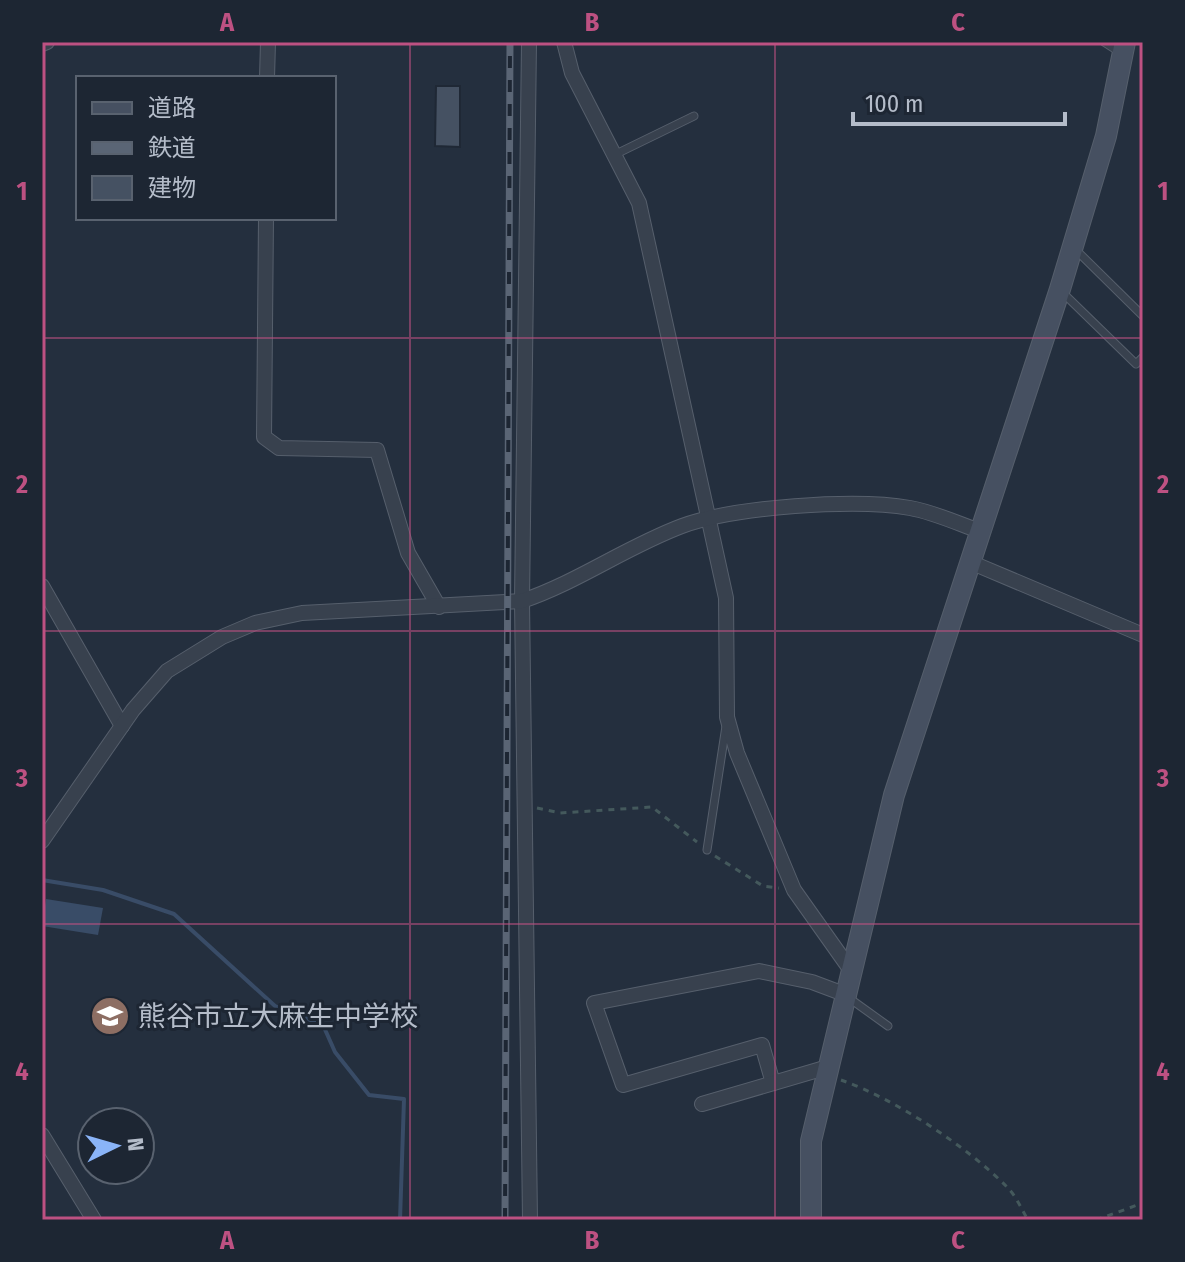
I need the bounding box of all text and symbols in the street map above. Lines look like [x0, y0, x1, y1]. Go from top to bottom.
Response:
text: A [219, 7, 235, 38]
text: B [585, 7, 600, 38]
text: C [951, 7, 965, 38]
legend [76, 76, 336, 220]
scale bar [853, 76, 1065, 126]
text: 100 m [865, 90, 923, 118]
text: 道路 [148, 94, 196, 122]
text: 鉄道 [148, 134, 196, 162]
text: 建物 [148, 174, 196, 202]
text: 1 [17, 176, 28, 207]
text: 1 [1158, 176, 1169, 207]
text: 2 [15, 469, 28, 500]
text: 2 [1156, 469, 1169, 500]
text: 3 [15, 763, 28, 794]
text: 3 [1156, 763, 1169, 794]
school or university icon: 熊谷市立大麻生中学校 [89, 995, 131, 1037]
place label: 熊谷市立大麻生中学校 [138, 1000, 418, 1033]
text: 4 [15, 1056, 29, 1087]
text: 4 [1156, 1056, 1170, 1087]
north arrow [76, 1106, 156, 1186]
text: N [121, 1137, 149, 1152]
text: A [219, 1225, 235, 1256]
text: B [585, 1225, 600, 1256]
text: C [951, 1225, 965, 1256]

